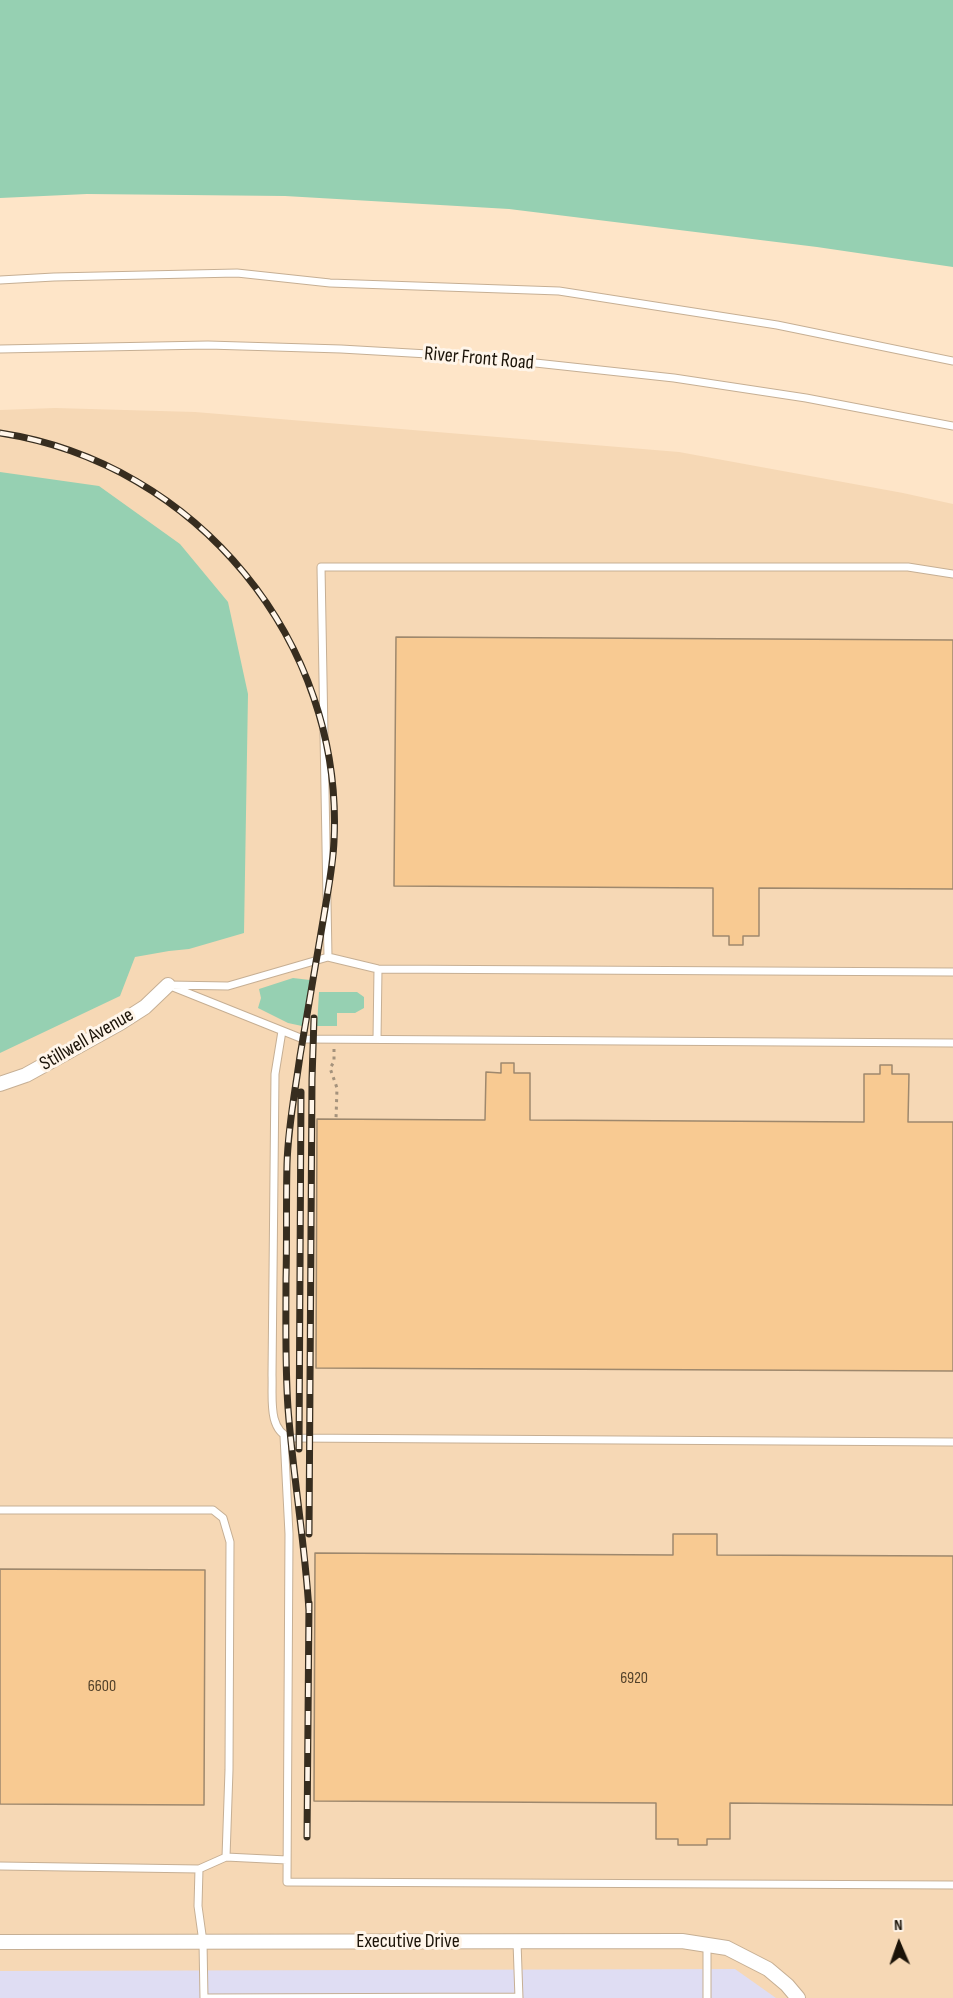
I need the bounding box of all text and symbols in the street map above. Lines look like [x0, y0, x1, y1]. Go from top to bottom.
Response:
street label: River Front Road [423, 342, 535, 376]
street label: Stillwell Avenue [36, 1003, 138, 1077]
house number: 6920 [620, 1669, 648, 1689]
house number: 6600 [88, 1677, 116, 1697]
north arrow [869, 1914, 929, 1974]
text: N [894, 1916, 903, 1935]
street label: Executive Drive [356, 1930, 460, 1954]

